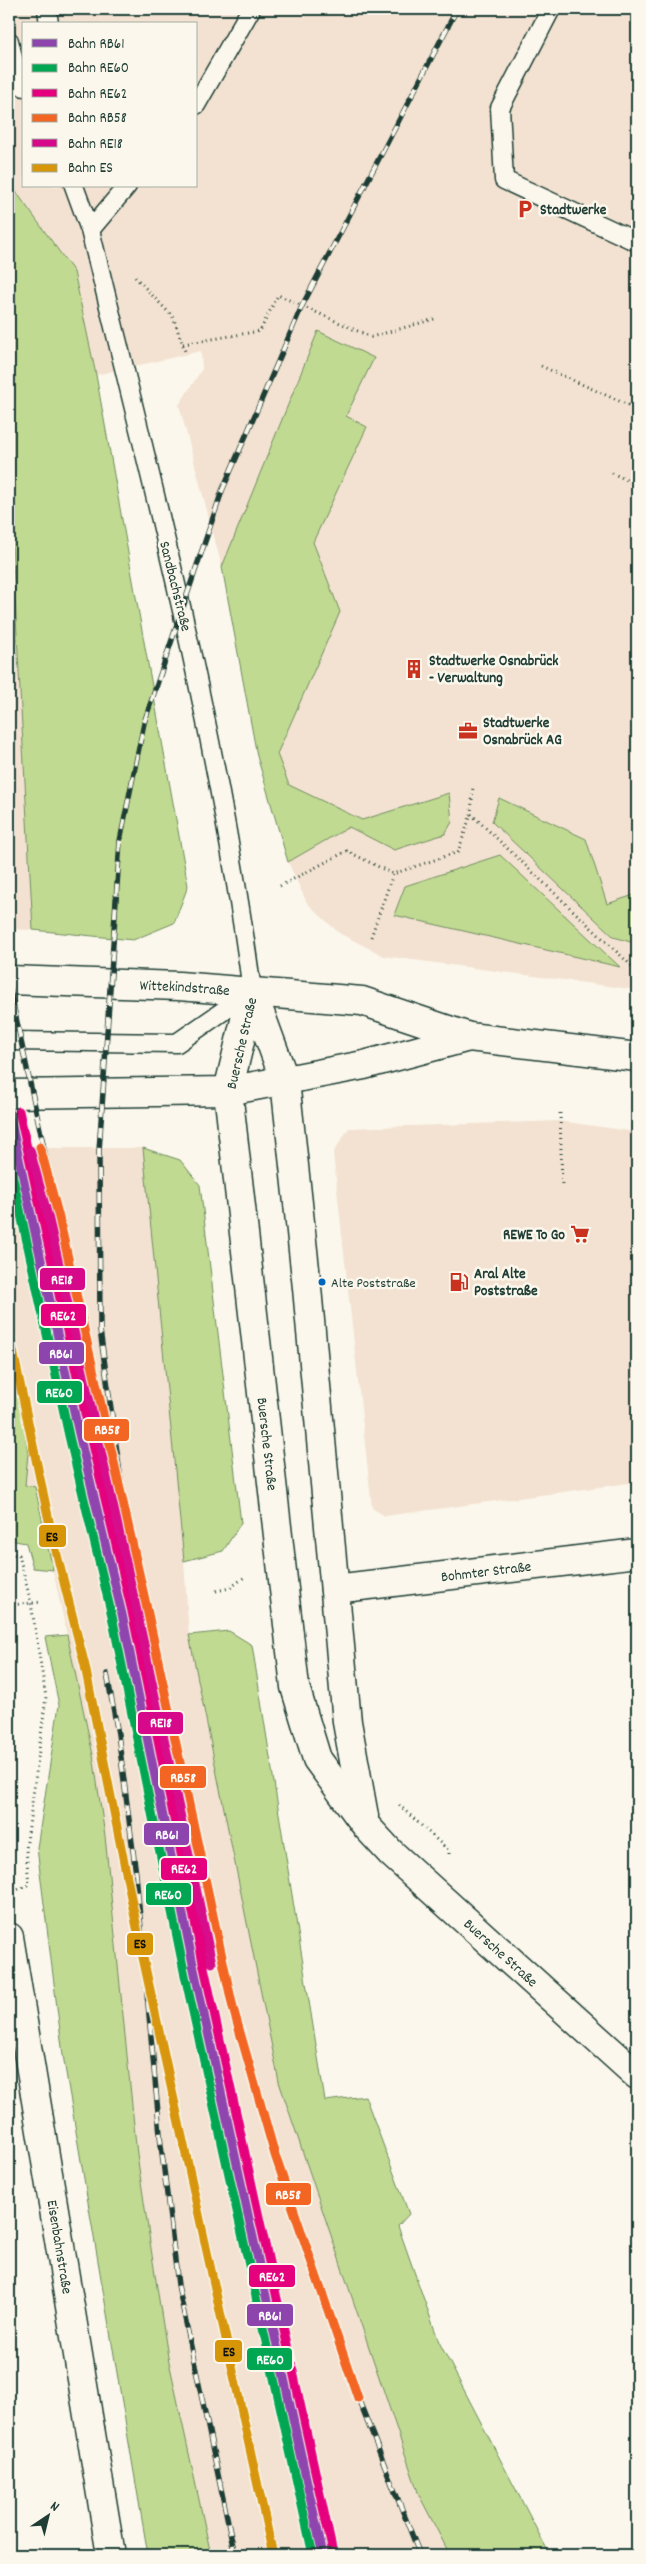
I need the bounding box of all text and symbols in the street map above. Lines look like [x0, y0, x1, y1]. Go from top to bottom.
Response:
legend [22, 22, 198, 188]
text: Bahn RB61 [68, 34, 124, 56]
text: Bahn RE60 [68, 58, 129, 80]
text: Bahn RE62 [68, 84, 127, 106]
text: Bahn RB58 [68, 108, 127, 130]
text: Bahn RE18 [68, 134, 123, 156]
text: Bahn ES [68, 158, 113, 180]
parking icon: Stadtwerke [514, 198, 536, 220]
place label: Stadtwerke [540, 200, 607, 222]
street label: Sandbachstraße [152, 539, 196, 634]
place label: Stadtwerke Osnabrück - Verwaltung [429, 651, 558, 690]
building icon: Stadtwerke Osnabrück - Verwaltung [403, 658, 425, 680]
place label: Stadtwerke Osnabrück AG [483, 713, 562, 752]
office icon: Stadtwerke Osnabrück AG [457, 720, 479, 742]
street label: Wittekindstraße [139, 976, 231, 1003]
street label: Buersche Straße [222, 995, 264, 1091]
supermarket icon: REWE To Go [569, 1223, 591, 1245]
place label: REWE To Go [503, 1225, 565, 1247]
place label: Aral Alte Poststraße [474, 1264, 538, 1303]
line badge: RE18 [39, 1267, 86, 1291]
text: RE18 [51, 1271, 73, 1291]
fuel station icon: Aral Alte Poststraße [448, 1271, 470, 1293]
place label: Alte Poststraße [331, 1274, 416, 1294]
marker: Alte Poststraße [317, 1277, 327, 1287]
line badge: RE62 [40, 1303, 87, 1327]
text: RE62 [50, 1307, 76, 1327]
line badge: RB61 [38, 1341, 85, 1365]
text: RB61 [49, 1345, 73, 1365]
line badge: RE60 [36, 1380, 83, 1404]
text: RE60 [45, 1384, 73, 1404]
street label: Buersche Straße [250, 1396, 282, 1492]
line badge: RB58 [83, 1418, 130, 1442]
text: RB58 [94, 1421, 120, 1441]
line badge: ES [38, 1524, 67, 1548]
text: ES [46, 1528, 58, 1548]
street label: Bohmter Straße [440, 1557, 533, 1589]
line badge: RE18 [137, 1711, 184, 1735]
text: RE18 [150, 1714, 172, 1734]
line badge: RB58 [159, 1765, 207, 1789]
text: RB58 [170, 1769, 196, 1789]
line badge: RB61 [143, 1822, 190, 1846]
text: RB61 [155, 1826, 179, 1846]
line badge: RE62 [160, 1857, 208, 1881]
text: RE62 [171, 1860, 197, 1880]
line badge: RE60 [145, 1882, 192, 1906]
text: RE60 [154, 1886, 182, 1906]
street label: Buersche Straße [458, 1914, 542, 1994]
line badge: ES [126, 1932, 154, 1956]
text: ES [134, 1935, 146, 1955]
line badge: RB58 [265, 2182, 312, 2206]
text: RB58 [275, 2186, 301, 2206]
street label: Eisenbahnstraße [40, 2198, 77, 2296]
line badge: RE62 [248, 2264, 296, 2288]
text: RE62 [259, 2268, 285, 2288]
line badge: RB61 [246, 2303, 294, 2327]
text: RB61 [258, 2307, 282, 2327]
line badge: ES [214, 2339, 243, 2363]
text: ES [223, 2343, 235, 2363]
line badge: RE60 [246, 2347, 293, 2371]
text: RE60 [256, 2351, 284, 2371]
north arrow [22, 2492, 72, 2542]
text: N [46, 2497, 63, 2517]

